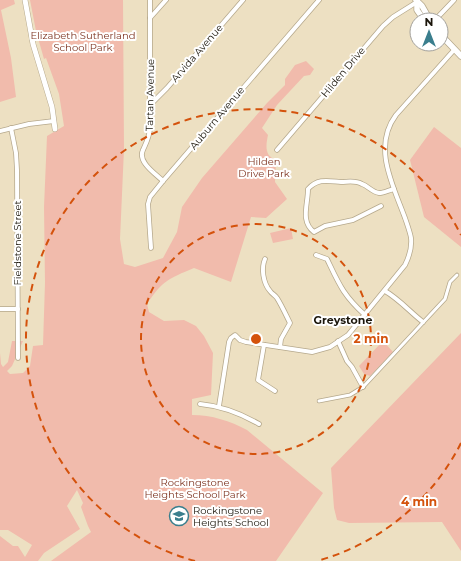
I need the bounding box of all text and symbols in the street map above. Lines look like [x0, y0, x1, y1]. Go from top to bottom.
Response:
north arrow [409, 12, 449, 52]
text: N [425, 15, 433, 29]
street label: Arvida Avenue [168, 21, 226, 85]
park label: Elizabeth Sutherland School Park [30, 29, 136, 54]
street label: Hilden Drive [318, 44, 368, 100]
street label: Tartan Avenue [143, 59, 157, 131]
street label: Auburn Avenue [187, 84, 247, 152]
park label: Hilden Drive Park [238, 155, 290, 180]
street label: Fieldstone Street [11, 200, 24, 286]
district label: Greystone [314, 313, 372, 327]
text: 2 min [354, 331, 388, 346]
centre of rings [249, 332, 263, 346]
park label: Rockingstone Heights School Park [144, 476, 246, 501]
text: 4 min [401, 494, 437, 509]
place label: Rockingstone Heights School [193, 504, 269, 529]
school or university icon: Rockingstone Heights School [168, 505, 190, 527]

